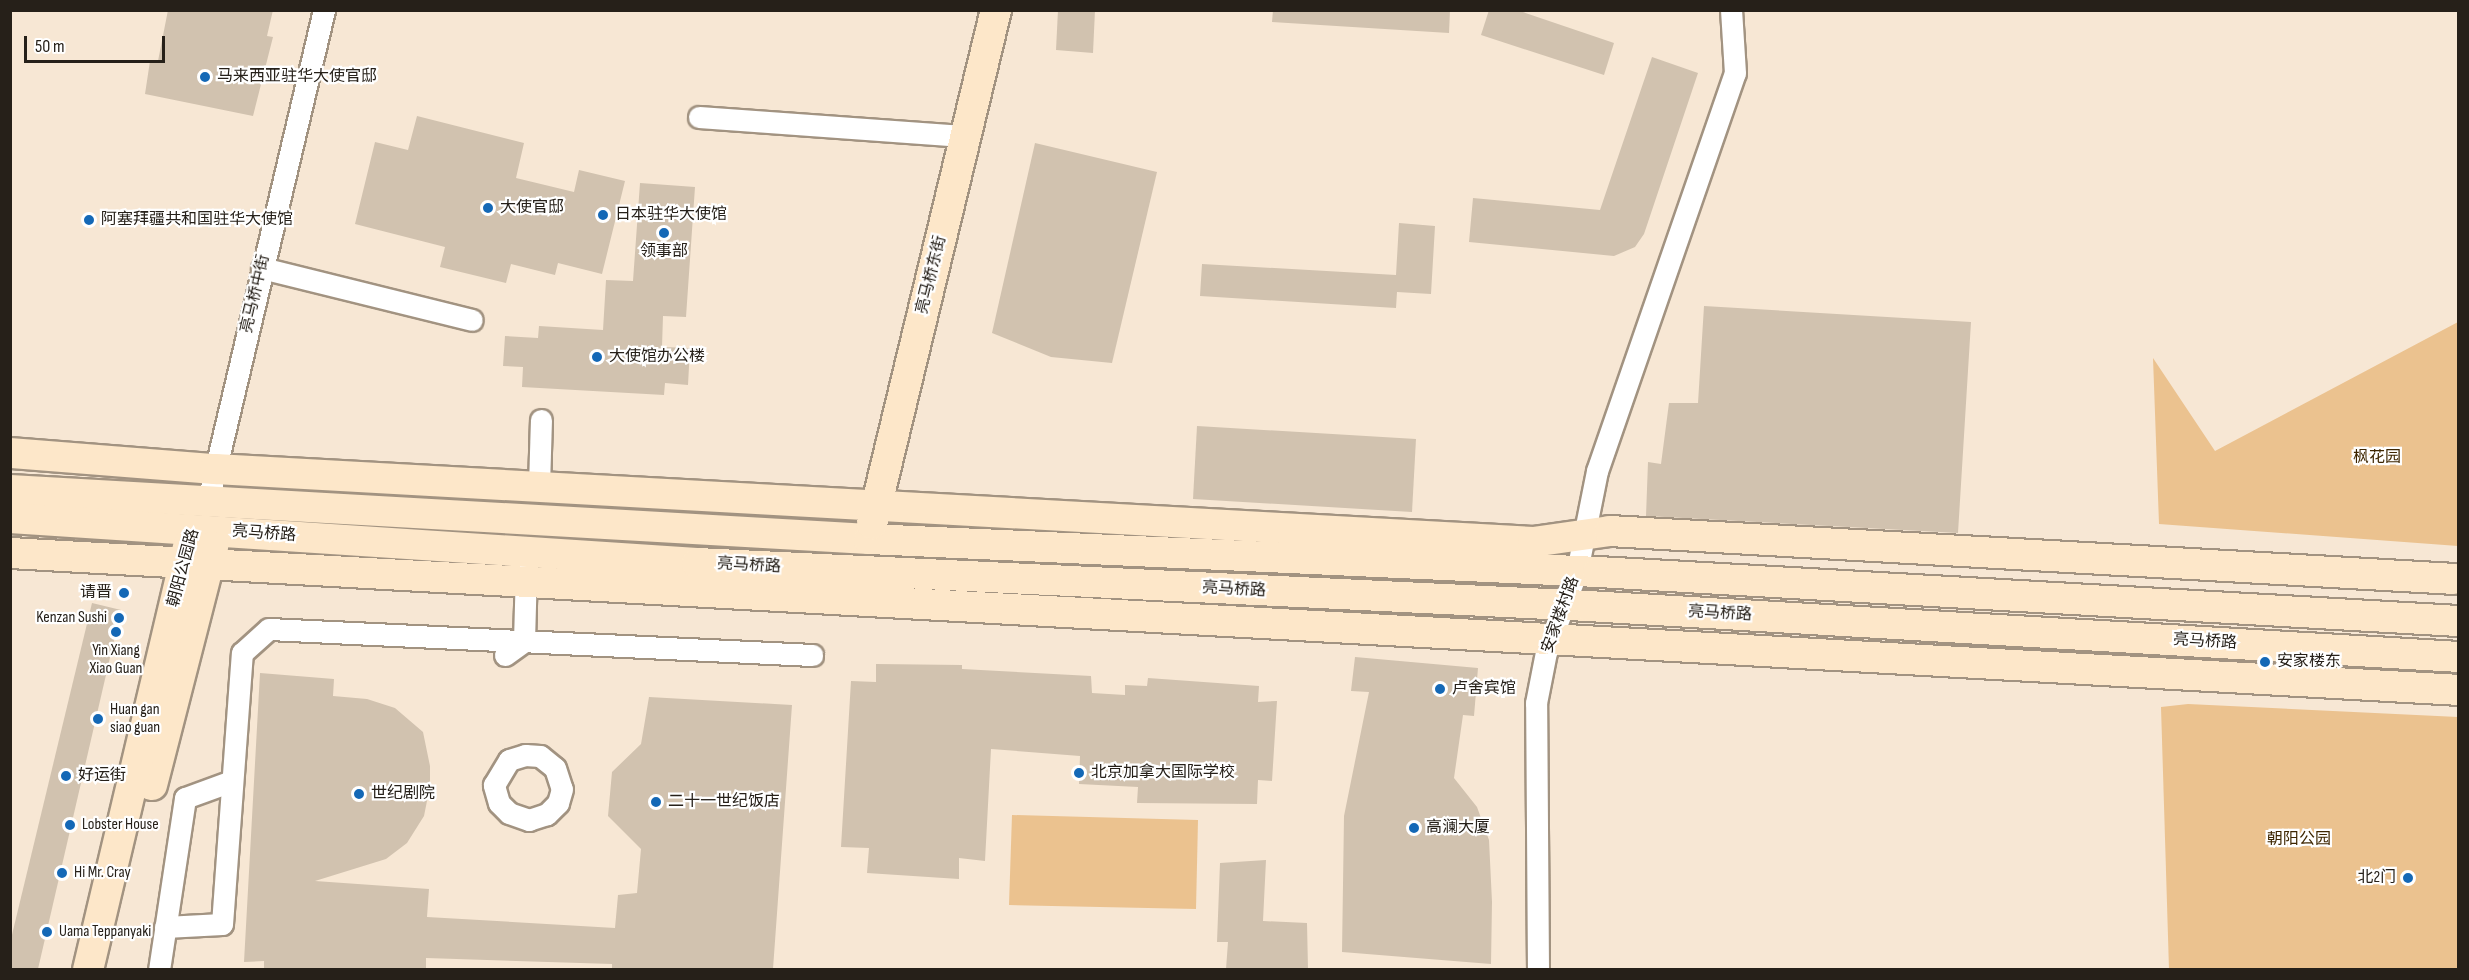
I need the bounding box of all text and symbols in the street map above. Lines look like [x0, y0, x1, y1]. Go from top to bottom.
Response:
scale bar [27, 24, 168, 62]
text: 50 m [35, 36, 65, 57]
place label: 马来西亚驻华大使官邸 [217, 67, 377, 87]
marker: 马来西亚驻华大使官邸 [198, 70, 212, 84]
place label: 大使官邸 [500, 198, 564, 218]
marker: 大使官邸 [481, 201, 495, 215]
place label: 日本驻华大使馆 [615, 205, 727, 225]
marker: 日本驻华大使馆 [596, 208, 610, 222]
place label: 阿塞拜疆共和国驻华大使馆 [101, 210, 293, 230]
marker: 阿塞拜疆共和国驻华大使馆 [82, 213, 96, 227]
marker: 领事部 [657, 226, 671, 240]
street label: 亮马桥东街 [913, 234, 951, 316]
place label: 领事部 [640, 242, 688, 262]
street label: 亮马桥中街 [238, 253, 274, 335]
place label: 大使馆办公楼 [609, 347, 705, 367]
marker: 大使馆办公楼 [590, 350, 604, 364]
park label: 枫花园 [2353, 448, 2401, 468]
street label: 亮马桥路 [231, 522, 297, 546]
street label: 朝阳公园路 [164, 527, 204, 609]
street label: 亮马桥路 [717, 555, 781, 577]
street label: 安家楼村路 [1538, 574, 1584, 656]
street label: 亮马桥路 [1202, 579, 1266, 601]
place label: 请晋 [80, 583, 112, 603]
marker: 请晋 [117, 586, 131, 600]
street label: 亮马桥路 [1688, 603, 1752, 625]
place label: Kenzan Sushi [36, 608, 107, 628]
marker: Kenzan Sushi [112, 611, 126, 625]
marker: Yin Xiang Xiao Guan [109, 625, 123, 639]
street label: 亮马桥路 [2173, 631, 2237, 653]
place label: Yin Xiang Xiao Guan [90, 641, 142, 679]
place label: 安家楼东 [2277, 652, 2341, 672]
marker: 安家楼东 [2258, 655, 2272, 669]
place label: 卢舍宾馆 [1452, 679, 1516, 699]
marker: 卢舍宾馆 [1433, 682, 1447, 696]
place label: Huan gan siao guan [110, 700, 160, 738]
marker: Huan gan siao guan [91, 712, 105, 726]
place label: 北京加拿大国际学校 [1091, 763, 1235, 783]
place label: 好运街 [78, 766, 126, 786]
marker: 北京加拿大国际学校 [1072, 766, 1086, 780]
marker: 好运街 [59, 769, 73, 783]
place label: 世纪剧院 [371, 784, 435, 804]
marker: 世纪剧院 [352, 787, 366, 801]
place label: 二十一世纪饭店 [668, 792, 780, 812]
marker: 二十一世纪饭店 [649, 795, 663, 809]
place label: Lobster House [82, 815, 159, 835]
marker: Lobster House [63, 818, 77, 832]
place label: 高澜大厦 [1426, 818, 1490, 838]
marker: 高澜大厦 [1407, 821, 1421, 835]
park label: 朝阳公园 [2267, 830, 2331, 850]
place label: Hi Mr. Cray [74, 863, 131, 883]
marker: Hi Mr. Cray [55, 866, 69, 880]
place label: 北2门 [2357, 868, 2396, 888]
marker: 北2门 [2401, 871, 2415, 885]
place label: Uama Teppanyaki [59, 922, 151, 942]
marker: Uama Teppanyaki [40, 925, 54, 939]

